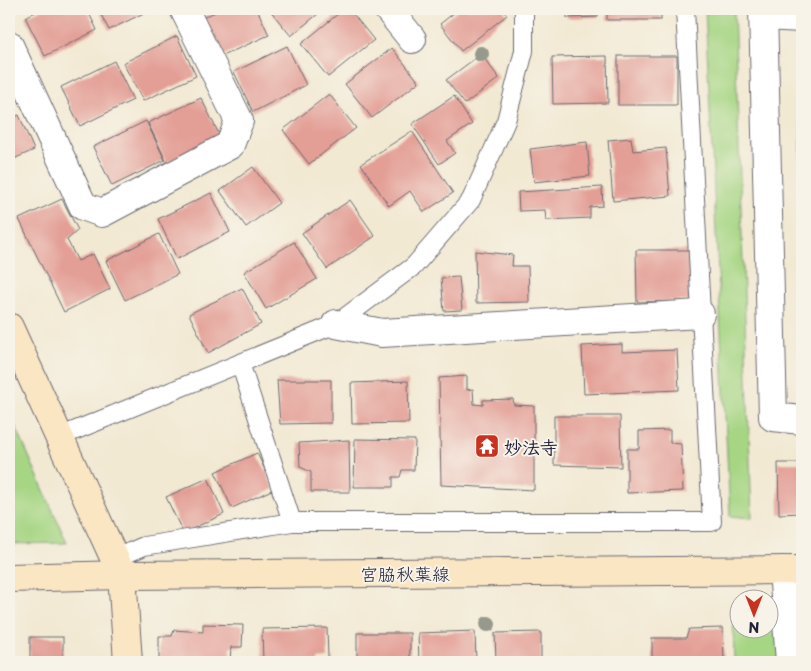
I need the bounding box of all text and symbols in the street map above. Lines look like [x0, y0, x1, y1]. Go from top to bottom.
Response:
temple icon: 妙法寺 [474, 433, 500, 459]
place label: 妙法寺 [504, 433, 558, 460]
street label: 宮脇秋葉線 [360, 560, 450, 587]
north arrow [728, 588, 778, 638]
text: N [748, 617, 760, 638]

